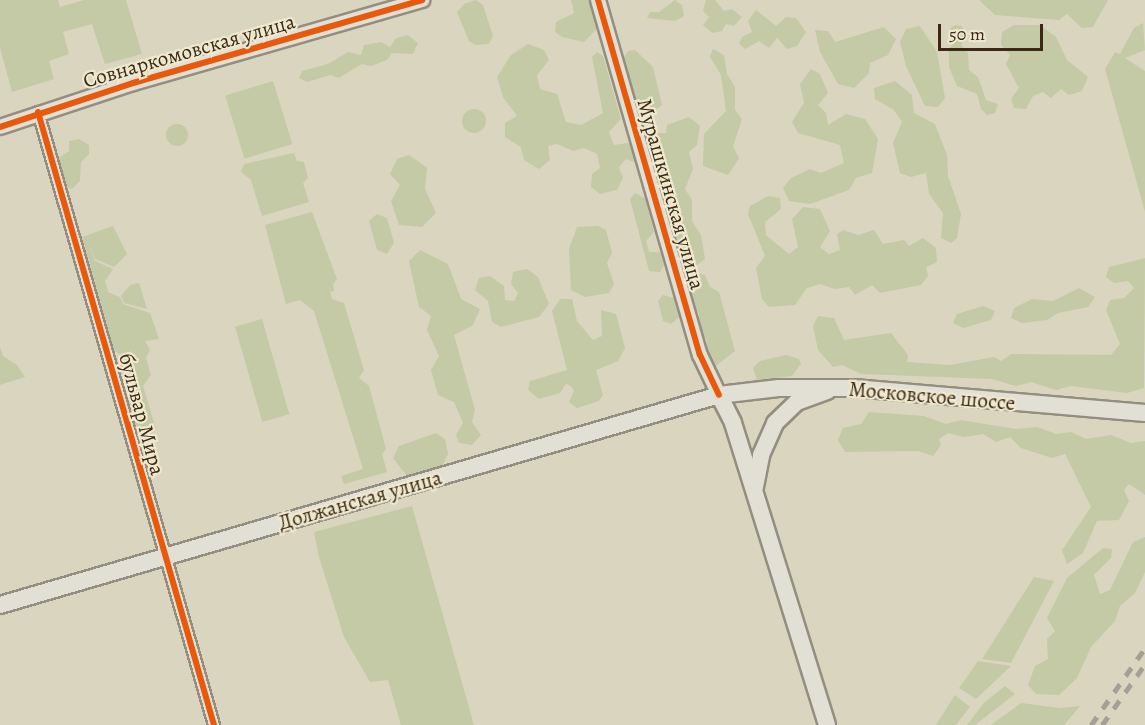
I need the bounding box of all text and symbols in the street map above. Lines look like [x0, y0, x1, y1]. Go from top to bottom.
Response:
street label: Совнаркомовская улица [80, 9, 298, 93]
scale bar [941, 12, 1046, 50]
text: 50 m [949, 22, 985, 46]
street label: Мурашкинская улица [632, 96, 710, 292]
street label: бульвар Мира [114, 350, 170, 478]
street label: Московское шоссе [848, 376, 1016, 416]
street label: Должанская улица [275, 465, 445, 535]

